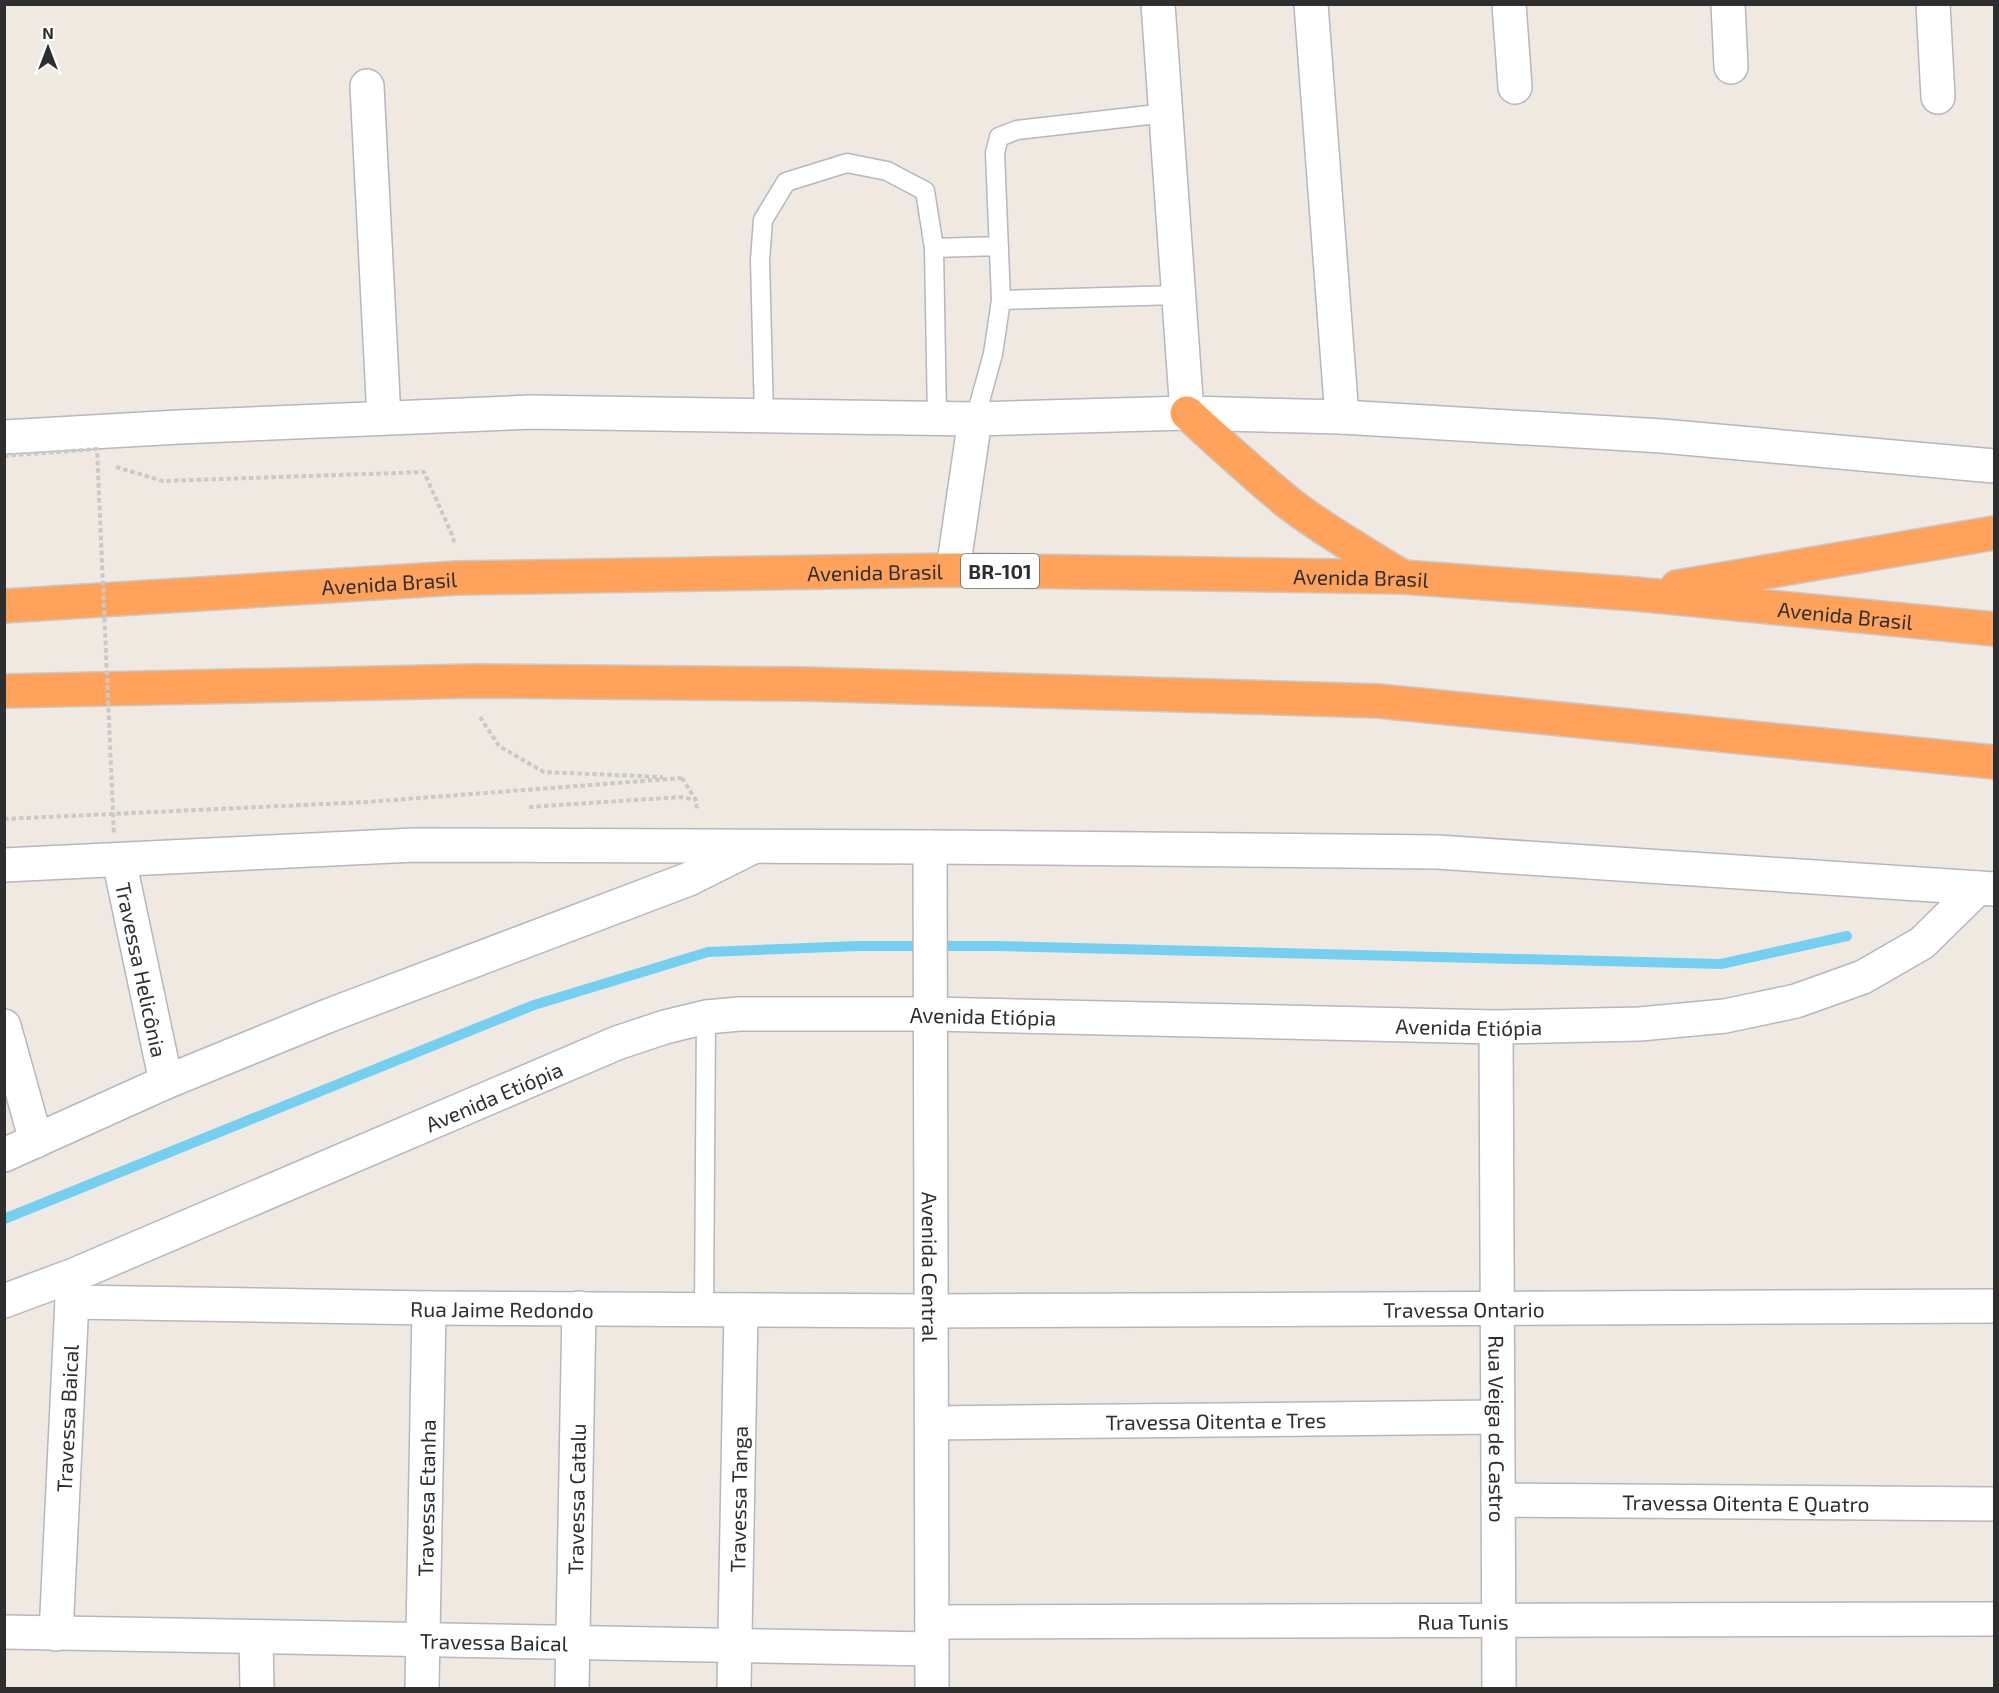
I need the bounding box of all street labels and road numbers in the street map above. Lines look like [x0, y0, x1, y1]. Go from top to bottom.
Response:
road number: BR-101 [961, 554, 1039, 588]
street label: Avenida Brasil [807, 558, 944, 585]
street label: Avenida Brasil [1293, 563, 1430, 591]
street label: Avenida Brasil [321, 565, 459, 599]
street label: Avenida Brasil [1777, 595, 1915, 634]
street label: Travessa Helicônia [112, 880, 173, 1059]
street label: Avenida Etiópia [910, 1002, 1056, 1029]
street label: Avenida Etiópia [1395, 1012, 1542, 1039]
street label: Avenida Etiópia [421, 1055, 566, 1136]
street label: Avenida Central [918, 1192, 944, 1343]
street label: Rua Jaime Redondo [410, 1295, 594, 1321]
street label: Travessa Ontario [1383, 1296, 1545, 1321]
street label: Rua Veiga de Castro [1485, 1335, 1511, 1523]
street label: Travessa Baical [50, 1343, 82, 1493]
street label: Travessa Oitenta e Tres [1105, 1406, 1327, 1434]
street label: Travessa Etanha [412, 1419, 439, 1577]
street label: Travessa Catalu [562, 1423, 589, 1575]
street label: Travessa Tanga [724, 1425, 751, 1573]
street label: Travessa Oitenta E Quatro [1622, 1489, 1870, 1516]
street label: Rua Tunis [1417, 1608, 1509, 1633]
street label: Travessa Baical [420, 1627, 569, 1655]

